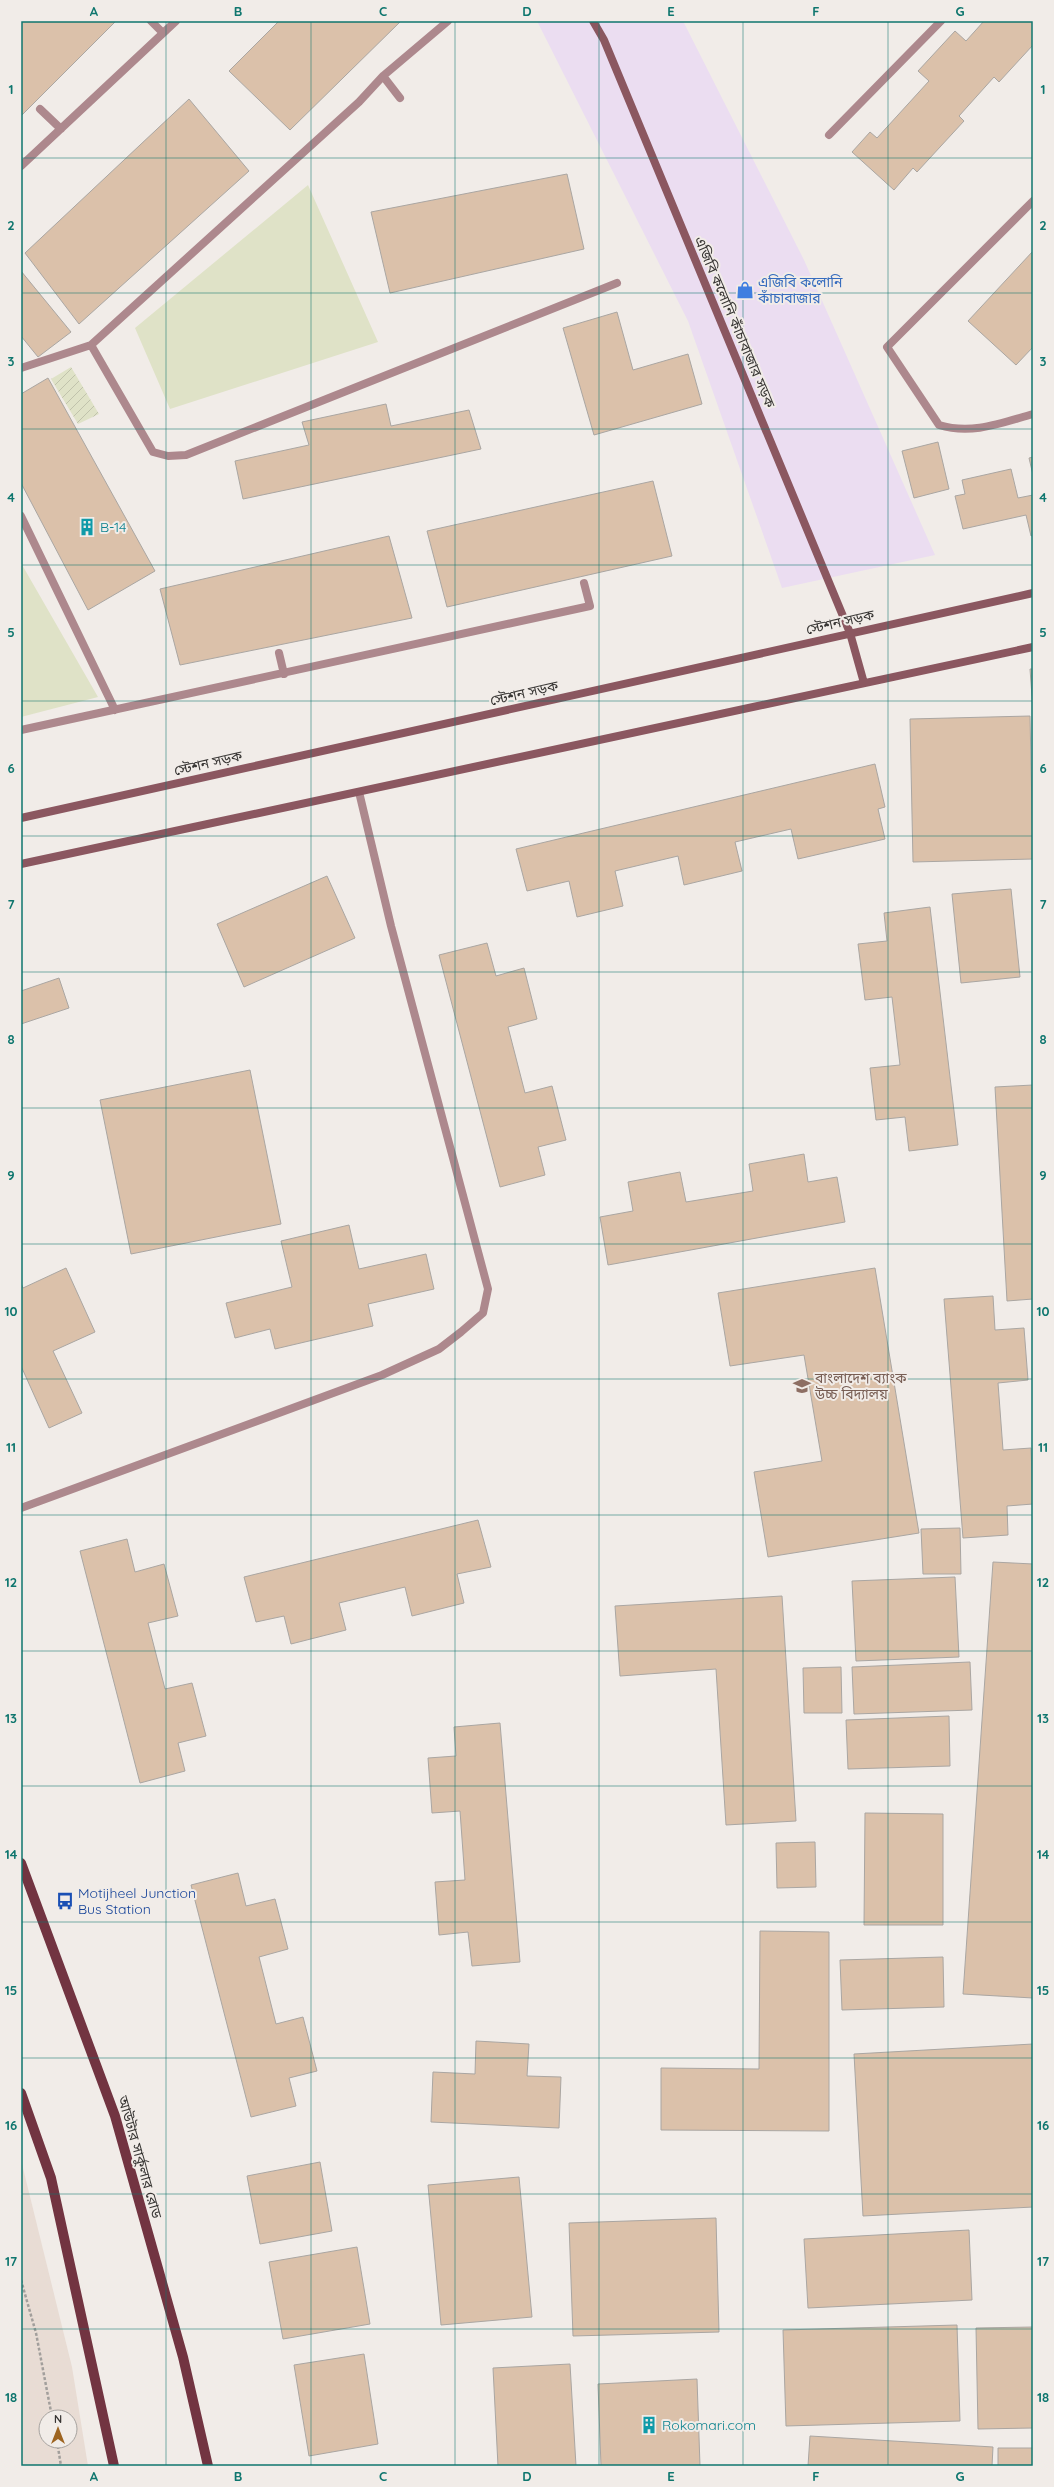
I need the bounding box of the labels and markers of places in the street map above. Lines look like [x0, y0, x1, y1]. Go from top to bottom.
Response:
place label: এজিবি কলোনি কাঁচাবাজার [757, 273, 843, 307]
shop icon: এজিবি কলোনি কাঁচাবাজার [735, 280, 755, 300]
building icon: B-14 [77, 517, 97, 537]
place label: B-14 [100, 518, 126, 536]
place label: বাংলাদেশ ব্যাংক উচ্চ বিদ্যালয় [814, 1369, 907, 1403]
school or university icon: বাংলাদেশ ব্যাংক উচ্চ বিদ্যালয় [792, 1376, 812, 1396]
place label: Motijheel Junction Bus Station [78, 1884, 196, 1918]
bus stop icon: Motijheel Junction Bus Station [55, 1891, 75, 1911]
building icon: Rokomari.com [639, 2415, 659, 2435]
place label: Rokomari.com [662, 2416, 756, 2434]

